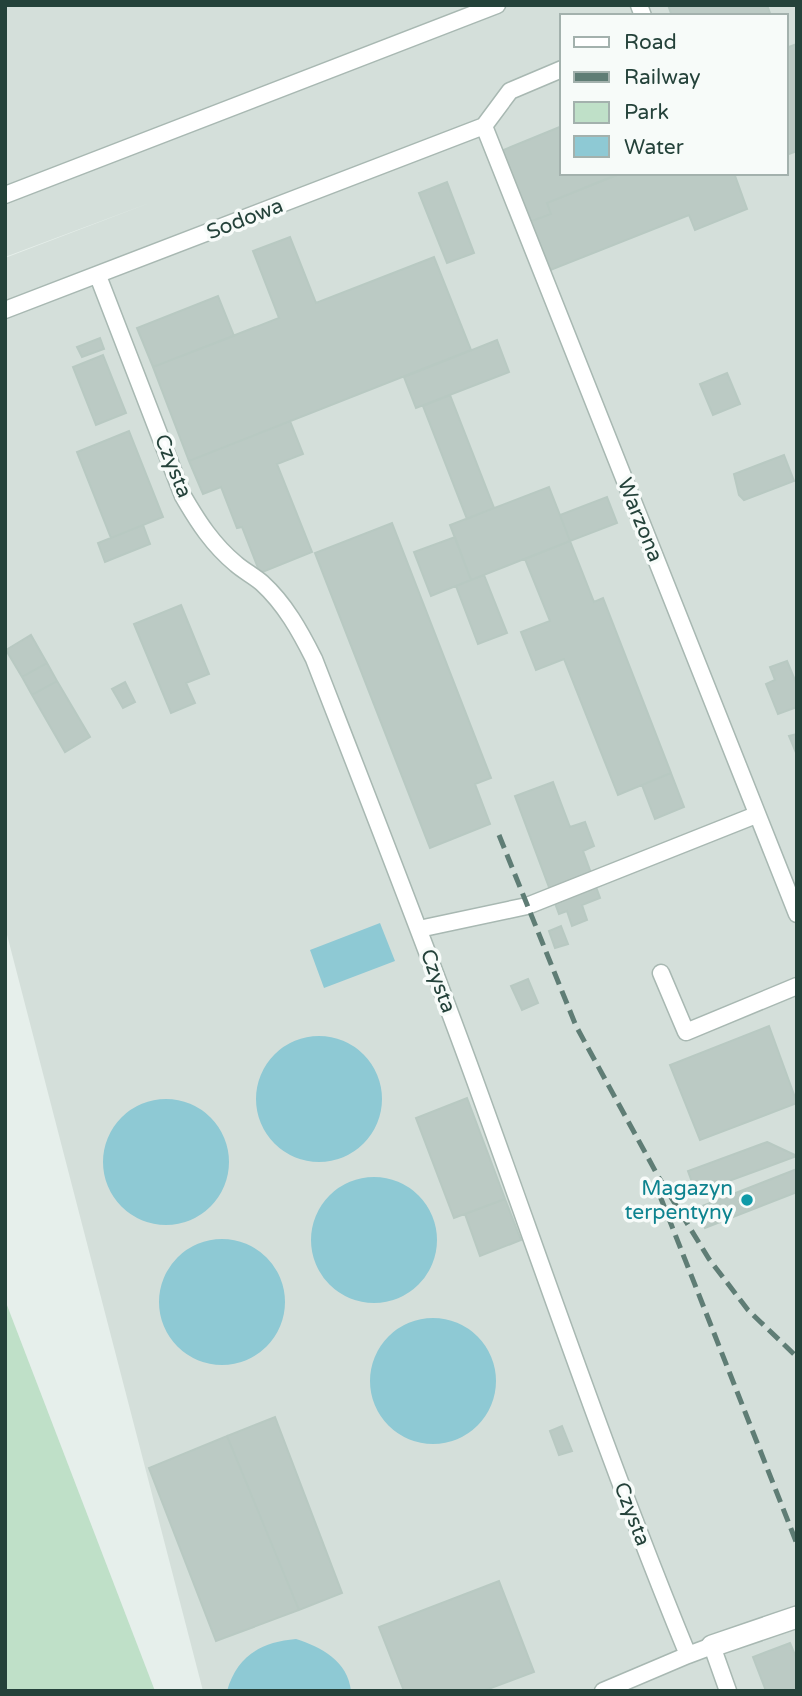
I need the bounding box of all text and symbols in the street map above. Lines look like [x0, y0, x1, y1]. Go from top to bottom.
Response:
legend [560, 14, 788, 175]
text: Road [624, 30, 677, 55]
text: Railway [624, 65, 701, 90]
text: Park [624, 100, 669, 125]
text: Water [624, 135, 684, 160]
street label: Sodowa [203, 193, 287, 245]
street label: Czysta [149, 431, 197, 501]
street label: Warzona [612, 474, 668, 566]
street label: Czysta [415, 946, 461, 1016]
place label: Magazyn terpentyny [624, 1176, 733, 1225]
marker: Magazyn terpentyny [739, 1192, 755, 1208]
street label: Czysta [608, 1479, 656, 1549]

